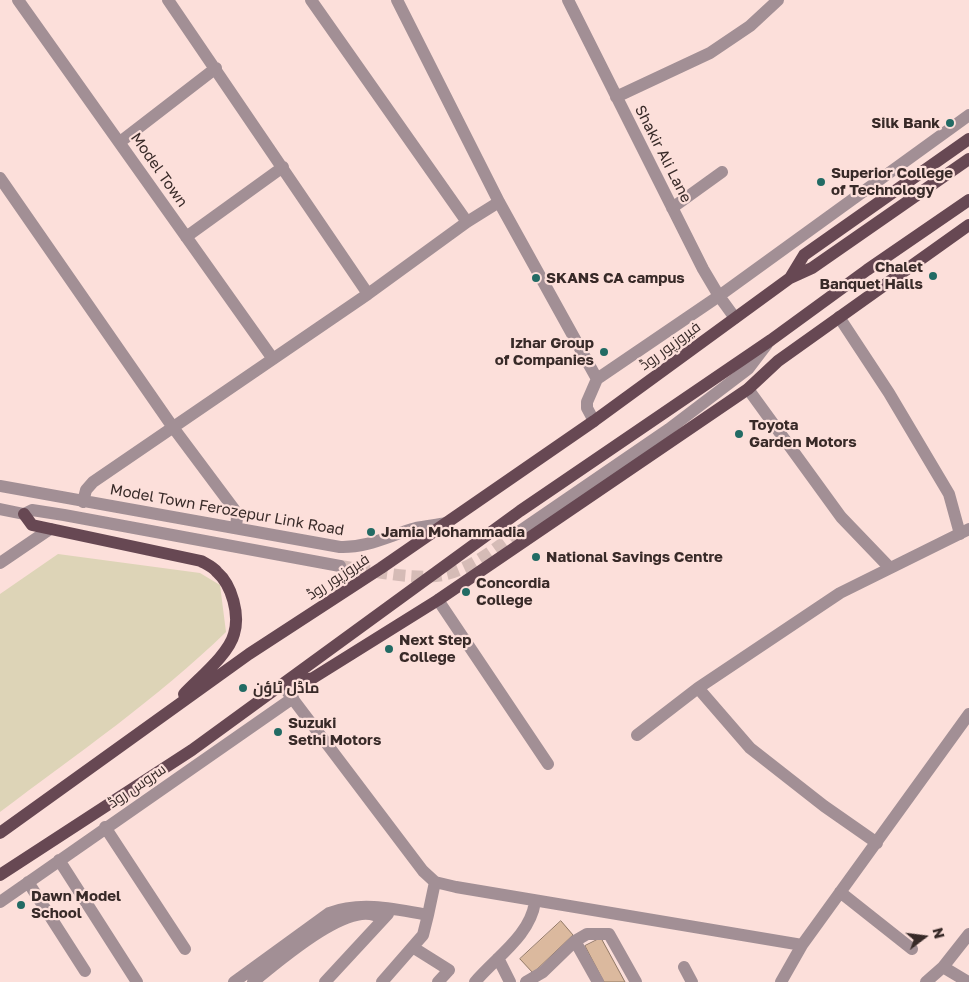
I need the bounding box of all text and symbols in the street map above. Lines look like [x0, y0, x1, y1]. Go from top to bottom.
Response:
street label: Shakir Ali Lane [631, 102, 695, 206]
place label: Silk Bank [871, 114, 940, 132]
marker: Silk Bank [944, 117, 956, 129]
street label: Model Town [127, 129, 191, 211]
place label: Superior College of Technology [831, 164, 953, 199]
marker: Superior College of Technology [815, 176, 827, 188]
place label: Chalet Banquet Halls [819, 258, 923, 293]
place label: SKANS CA campus [546, 269, 685, 287]
marker: Chalet Banquet Halls [927, 270, 939, 282]
marker: SKANS CA campus [530, 272, 542, 284]
street label: فیروزپور روڈ [636, 318, 704, 374]
place label: Izhar Group of Companies [495, 334, 594, 369]
marker: Izhar Group of Companies [598, 346, 610, 358]
place label: Toyota Garden Motors [749, 416, 857, 451]
marker: Toyota Garden Motors [733, 428, 745, 440]
street label: Model Town Ferozepur Link Road [108, 481, 346, 539]
place label: Jamia Mohammadia [381, 523, 525, 541]
marker: Jamia Mohammadia [365, 526, 377, 538]
place label: National Savings Centre [546, 548, 723, 566]
street label: فیروزپور روڈ [303, 550, 373, 604]
marker: National Savings Centre [530, 551, 542, 563]
place label: Concordia College [476, 574, 550, 609]
marker: Concordia College [460, 586, 472, 598]
place label: Next Step College [399, 631, 472, 666]
marker: Next Step College [383, 643, 395, 655]
place label: ماڈل ٹاؤن [253, 679, 319, 697]
marker: ماڈل ٹاؤن [237, 682, 249, 694]
place label: Suzuki Sethi Motors [288, 714, 381, 749]
marker: Suzuki Sethi Motors [272, 726, 284, 738]
street label: سروس روڈ [105, 760, 169, 812]
place label: Dawn Model School [31, 887, 121, 922]
marker: Dawn Model School [15, 899, 27, 911]
north arrow [899, 912, 949, 962]
text: N [929, 926, 949, 940]

